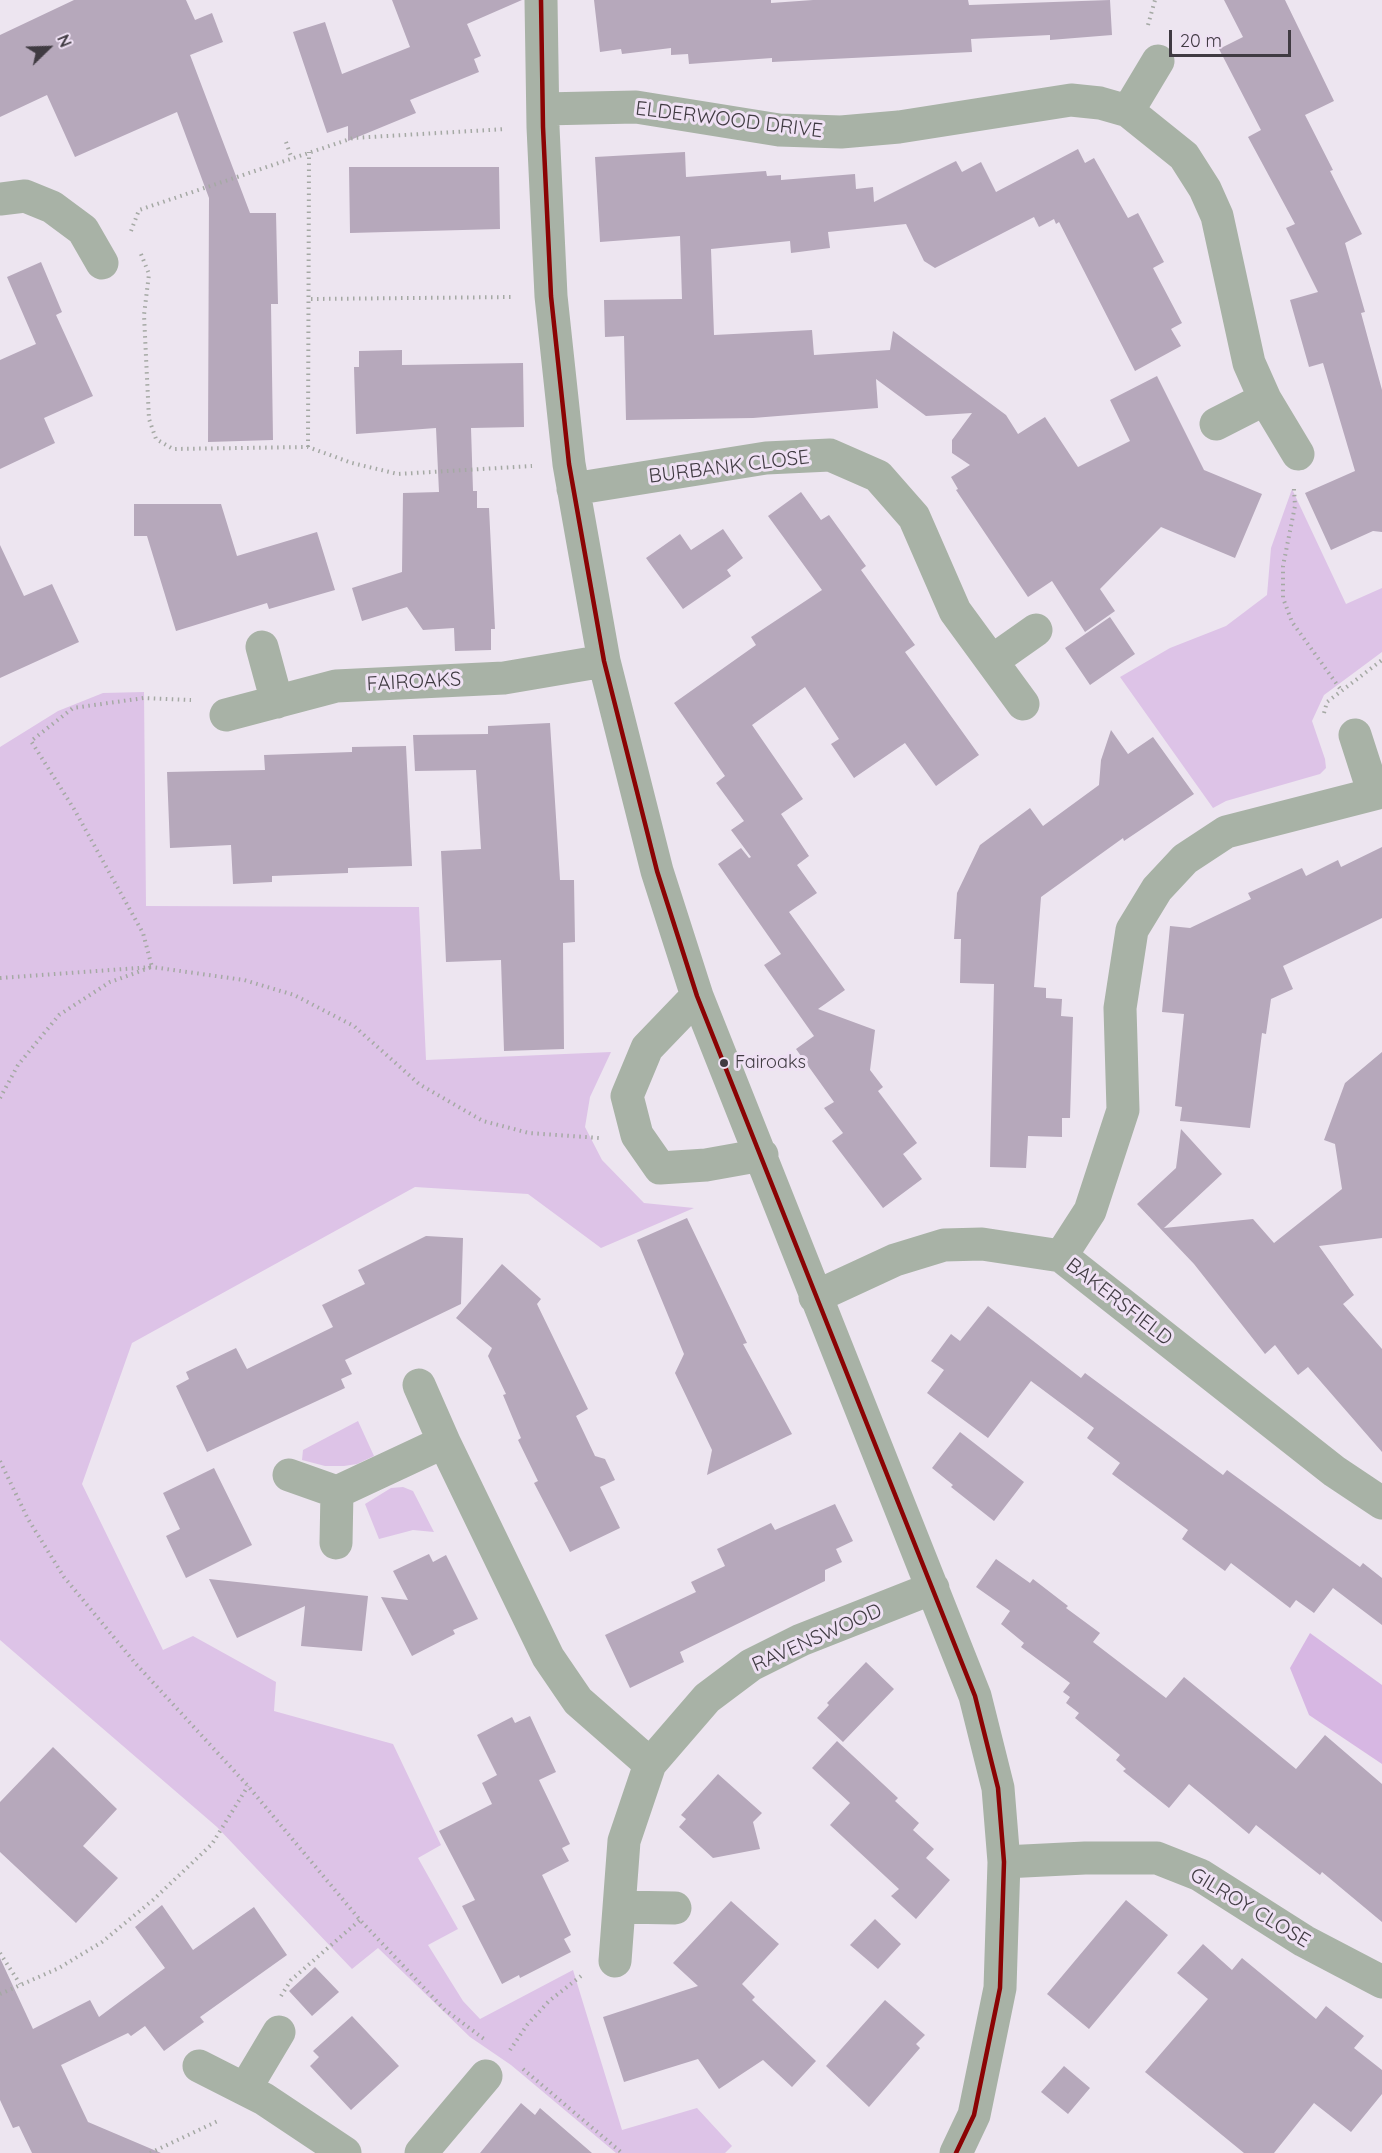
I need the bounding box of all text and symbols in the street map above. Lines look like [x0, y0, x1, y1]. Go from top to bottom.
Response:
north arrow [18, 18, 78, 78]
scale bar [1172, 18, 1294, 56]
text: 20 m [1180, 29, 1222, 52]
text: N [53, 32, 76, 50]
street label: ELDERWOOD DRIVE [634, 97, 824, 143]
street label: BURBANK CLOSE [647, 445, 811, 489]
street label: FAIROAKS [366, 668, 462, 696]
place label: Fairoaks [735, 1052, 806, 1074]
marker: Fairoaks [718, 1057, 730, 1069]
street label: BAKERSFIELD [1061, 1253, 1177, 1351]
street label: RAVENSWOOD [749, 1599, 885, 1677]
street label: GILROY CLOSE [1186, 1863, 1314, 1953]

